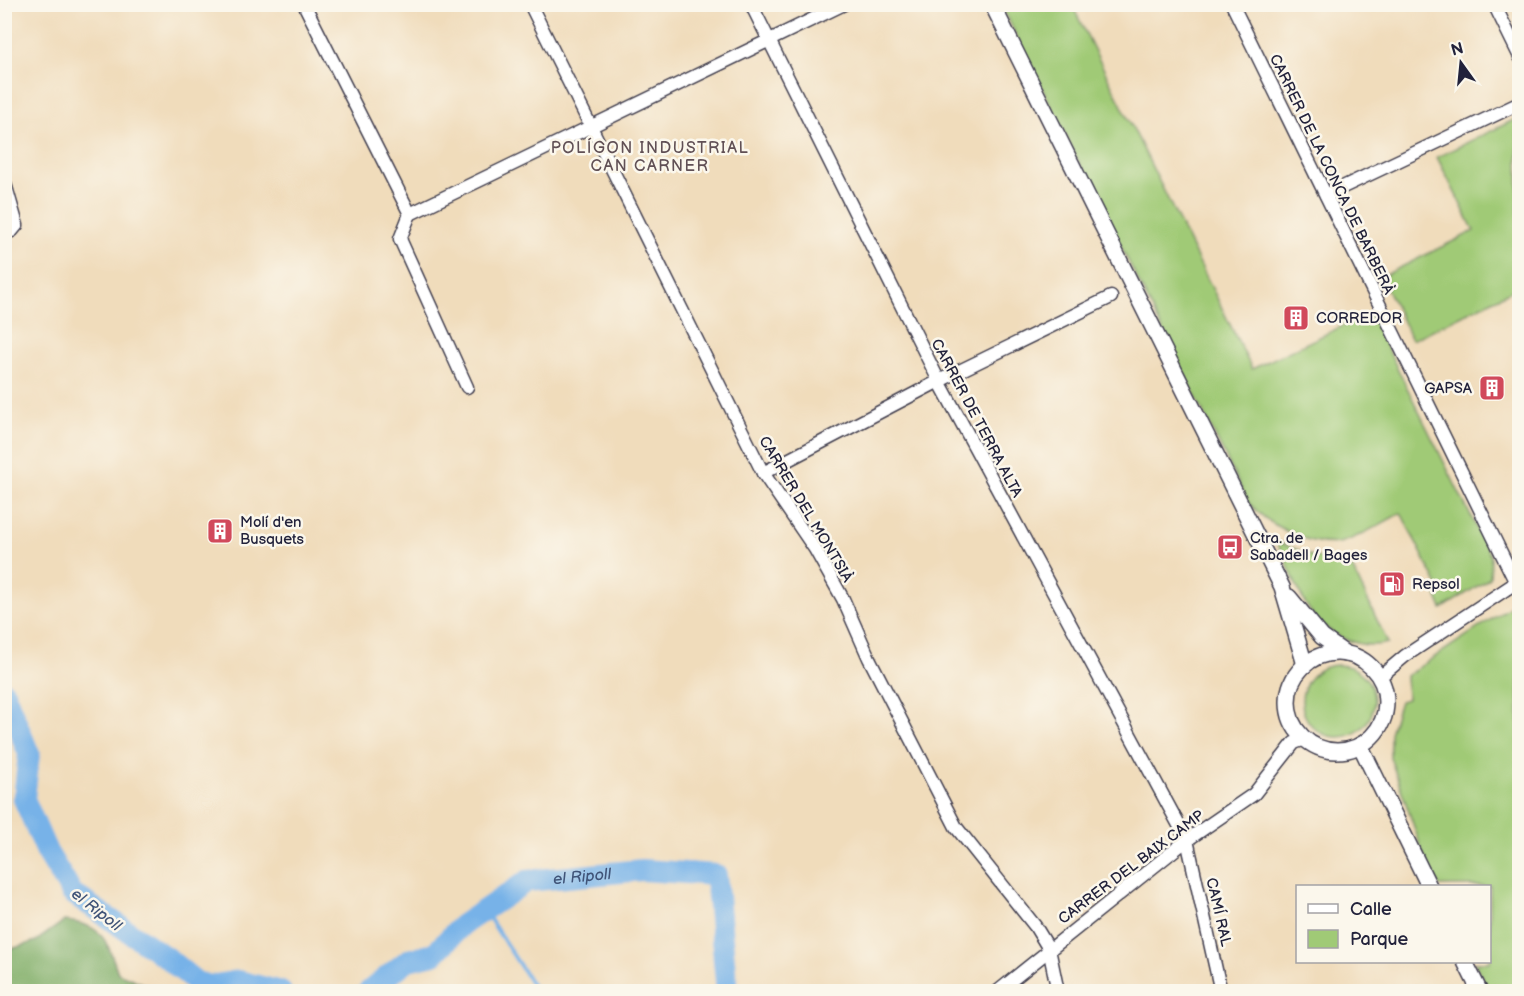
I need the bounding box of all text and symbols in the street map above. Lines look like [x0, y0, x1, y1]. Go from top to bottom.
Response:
north arrow [1431, 33, 1491, 93]
text: N [1449, 39, 1466, 61]
street label: CARRER DE LA CONCA DE BARBERÀ [1265, 51, 1398, 298]
district label: POLÍGON INDUSTRIAL CAN CARNER [551, 137, 749, 176]
building icon: CORREDOR [1281, 303, 1311, 333]
place label: CORREDOR [1316, 309, 1403, 328]
street label: CARRER DE TERRA ALTA [927, 336, 1027, 501]
building icon: GAPSA [1477, 373, 1507, 403]
place label: GAPSA [1424, 379, 1473, 398]
street label: CARRER DEL MONTSIÀ [754, 433, 857, 586]
place label: Molí d'en Busquets [240, 513, 305, 549]
building icon: Molí d'en Busquets [205, 516, 235, 546]
place label: Ctra. de Sabadell / Bages [1250, 529, 1368, 565]
bus stop icon: Ctra. de Sabadell / Bages [1215, 532, 1245, 562]
fuel station icon: Repsol [1377, 569, 1407, 599]
place label: Repsol [1412, 575, 1460, 594]
street label: CARRER DEL BAIX CAMP [1054, 806, 1209, 929]
water label: el Ripoll [552, 865, 613, 889]
street label: CAMÍ RAL [1201, 876, 1236, 949]
water label: el Ripoll [67, 885, 126, 936]
legend [1296, 885, 1491, 963]
text: Calle [1350, 899, 1392, 920]
text: Parque [1350, 929, 1408, 950]

